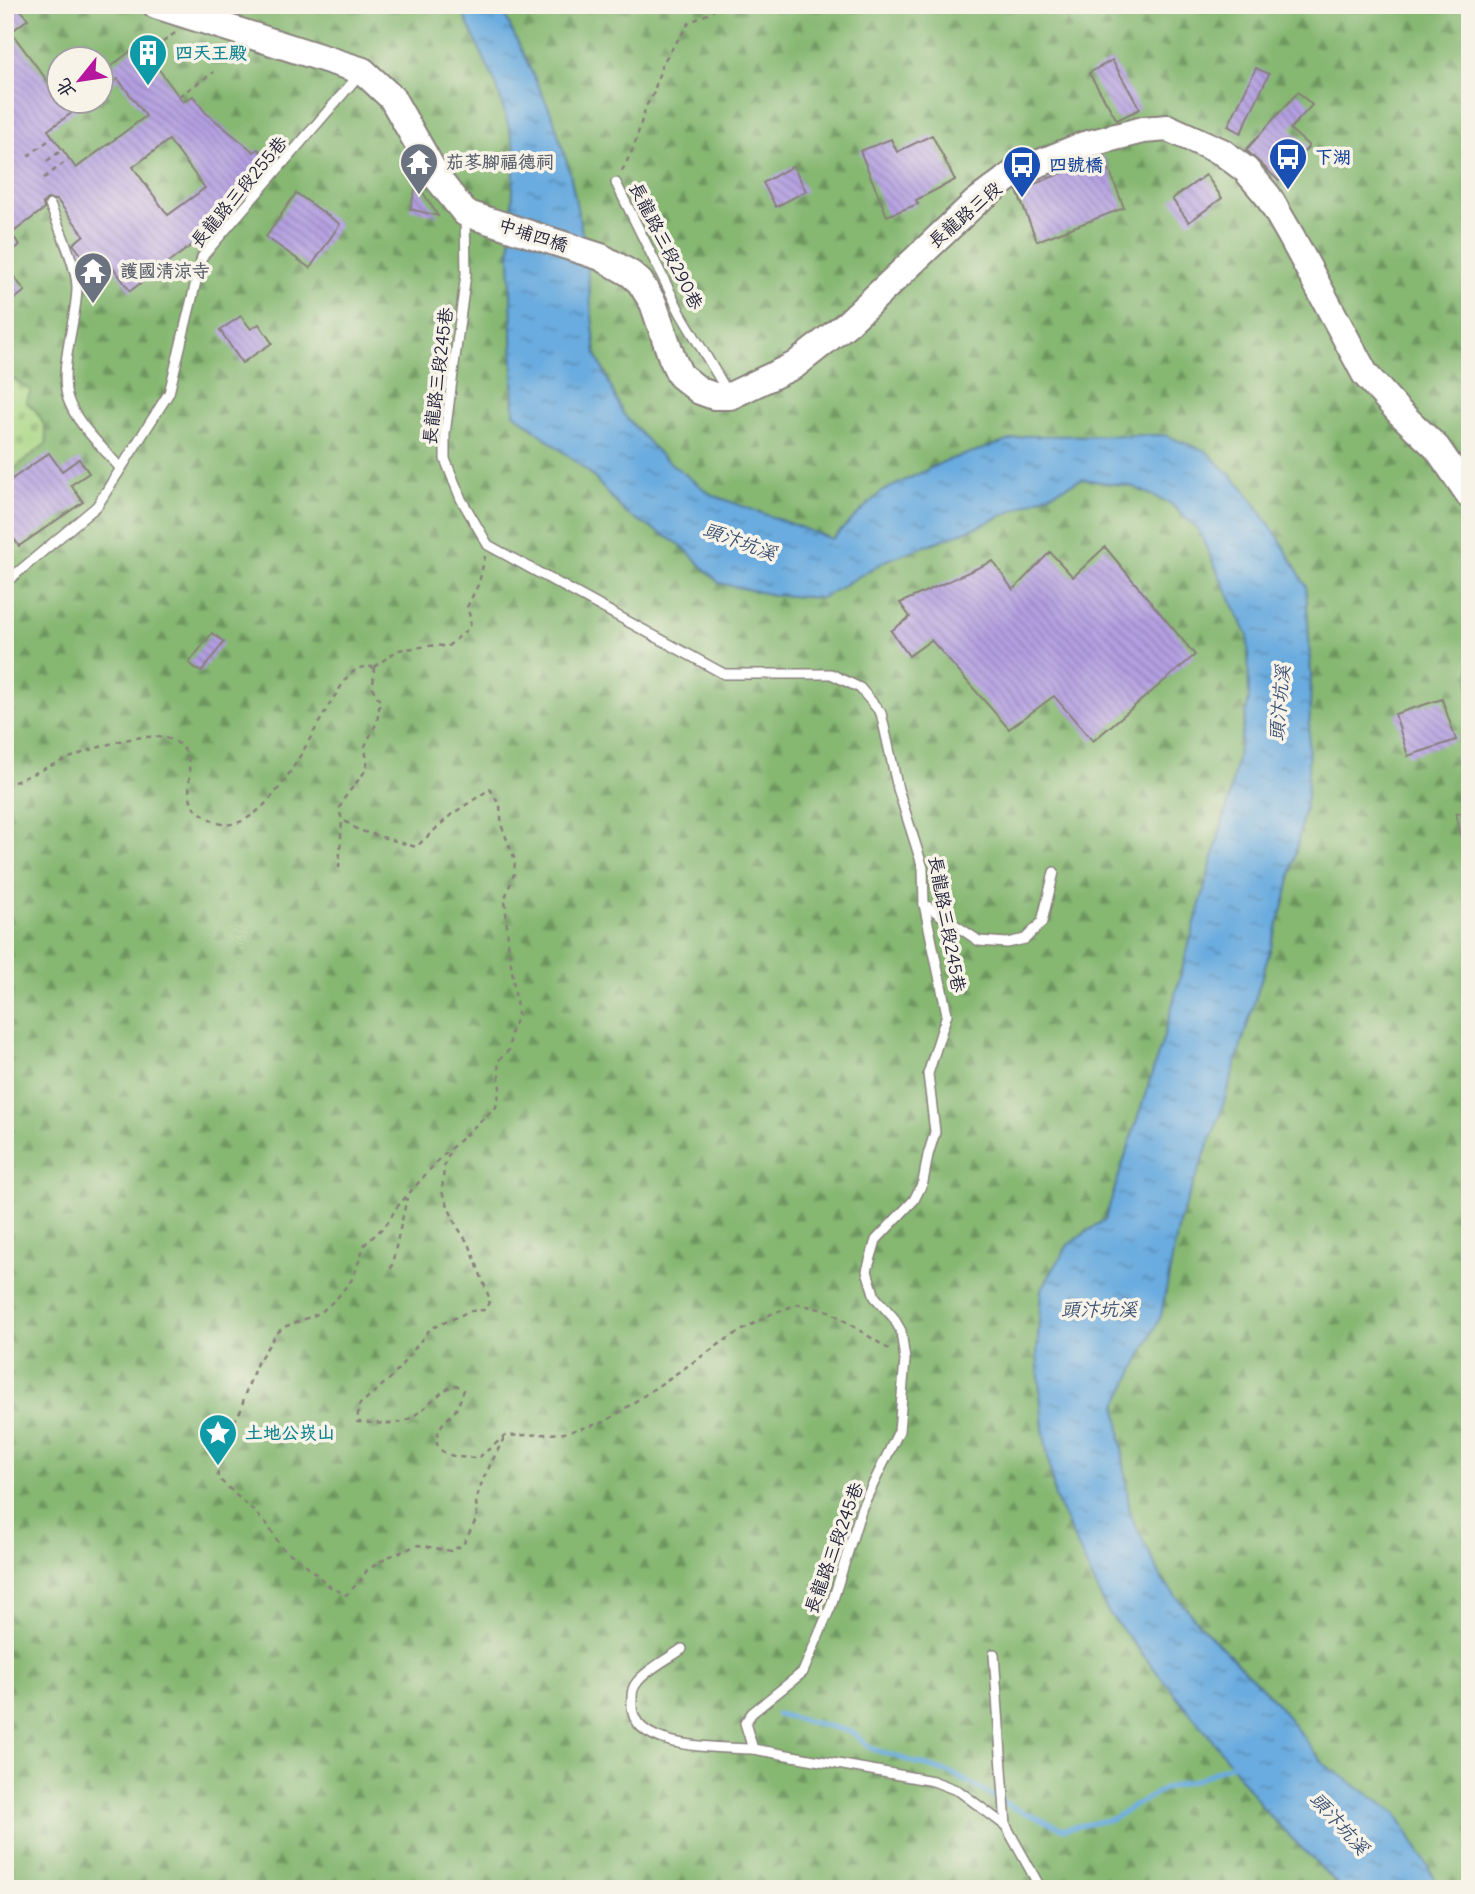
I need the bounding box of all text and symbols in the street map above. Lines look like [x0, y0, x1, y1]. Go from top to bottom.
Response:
building icon: 四天王殿 [127, 32, 169, 87]
place label: 四天王殿 [175, 41, 247, 64]
north arrow [46, 46, 116, 116]
text: 北 [50, 74, 80, 103]
street label: 長龍路三段255巷 [185, 131, 292, 252]
bus stop icon: 下湖 [1267, 136, 1309, 191]
temple icon: 茄苳腳福德祠 [398, 141, 440, 196]
bus stop icon: 四號橋 [1001, 144, 1043, 199]
place label: 下湖 [1315, 145, 1351, 168]
place label: 茄苳腳福德祠 [446, 150, 554, 173]
place label: 四號橋 [1049, 153, 1103, 176]
street label: 長龍路三段 [923, 176, 1006, 253]
street label: 長龍路三段290巷 [624, 178, 708, 313]
street label: 中埔四橋 [495, 212, 571, 257]
temple icon: 護國清涼寺 [72, 250, 114, 305]
place label: 護國清涼寺 [120, 259, 210, 282]
street label: 長龍路三段245巷 [418, 306, 457, 446]
water label: 頭汴坑溪 [700, 517, 781, 566]
water label: 頭汴坑溪 [1264, 663, 1294, 742]
street label: 長龍路三段245巷 [924, 854, 971, 994]
water label: 頭汴坑溪 [1061, 1297, 1138, 1321]
place icon: 土地公崁山 [197, 1412, 239, 1467]
place label: 土地公崁山 [245, 1421, 335, 1444]
street label: 長龍路三段245巷 [799, 1479, 868, 1617]
water label: 頭汴坑溪 [1306, 1787, 1375, 1860]

